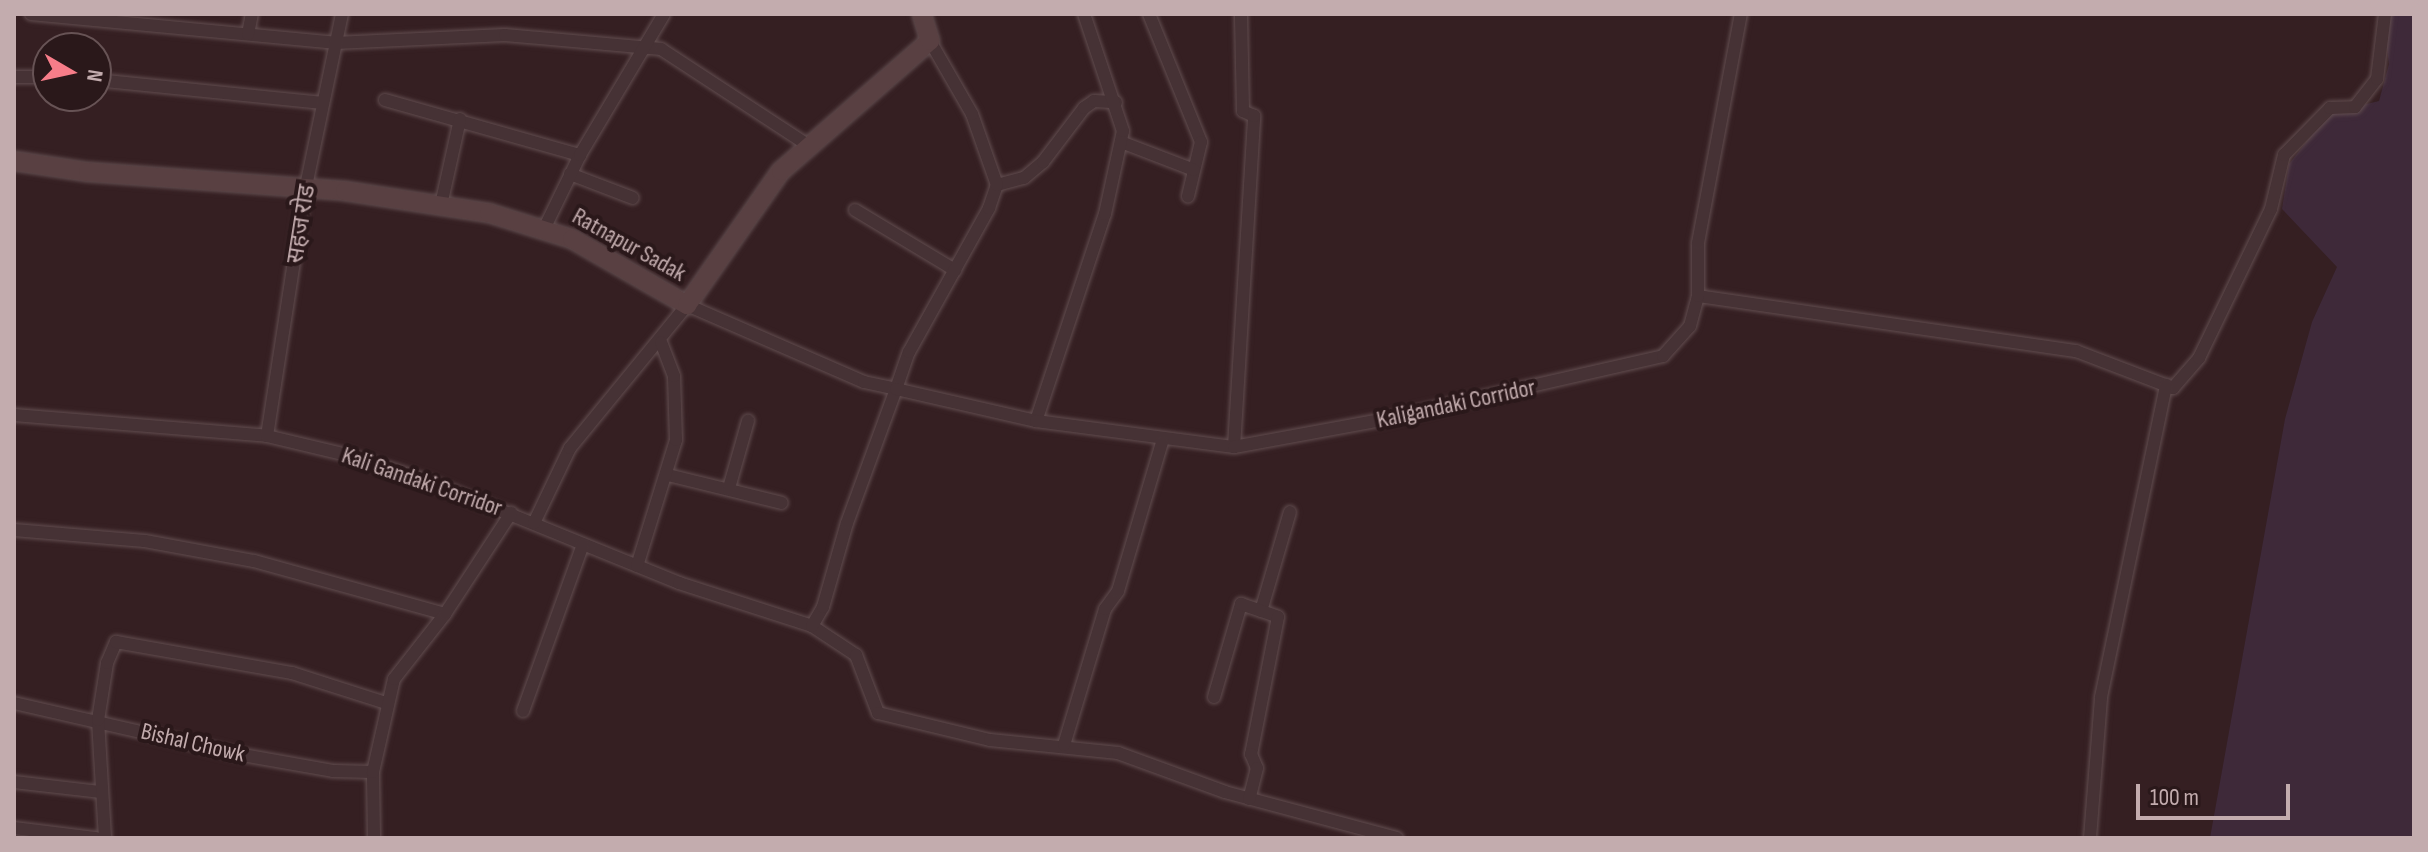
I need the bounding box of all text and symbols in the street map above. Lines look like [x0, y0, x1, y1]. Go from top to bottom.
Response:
north arrow [32, 32, 112, 112]
text: N [80, 68, 108, 83]
street label: सहज रोड [281, 183, 321, 265]
street label: Ratnapur Sadak [567, 202, 691, 288]
street label: Kaligandaki Corridor [1374, 373, 1538, 435]
street label: Kali Gandaki Corridor [338, 441, 506, 523]
street label: Bishal Chowk [138, 717, 248, 769]
scale bar [2140, 768, 2294, 818]
text: 100 m [2150, 783, 2199, 812]

